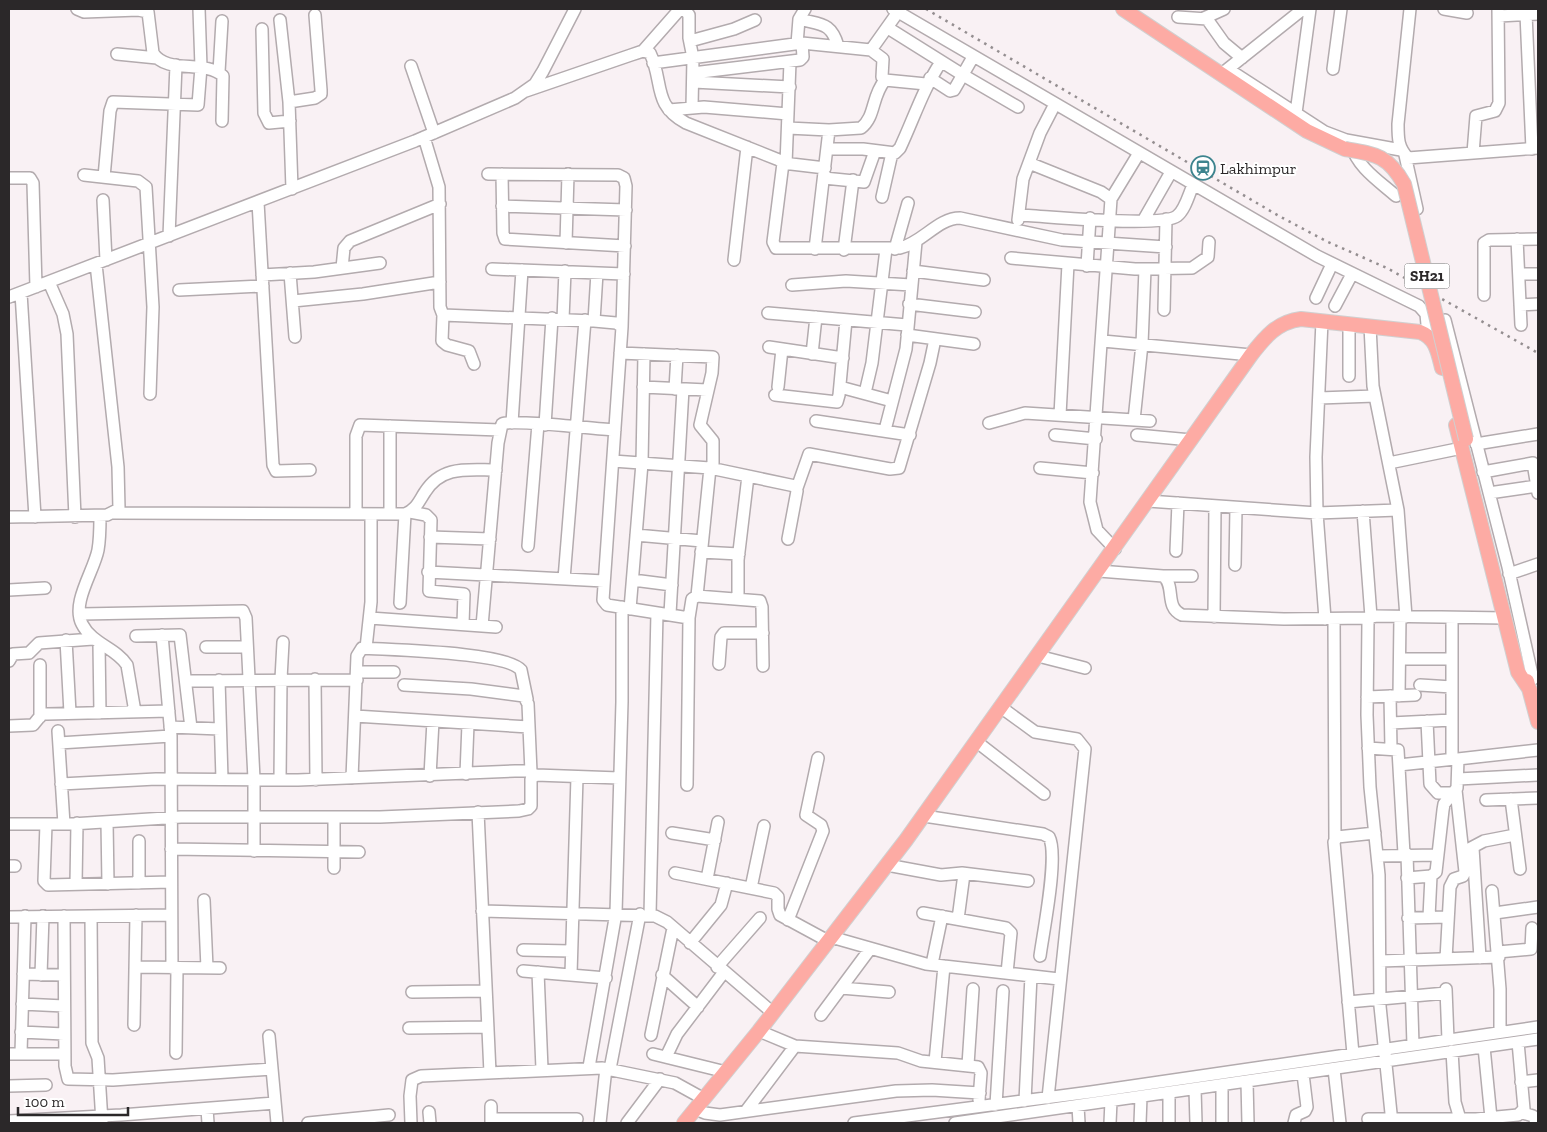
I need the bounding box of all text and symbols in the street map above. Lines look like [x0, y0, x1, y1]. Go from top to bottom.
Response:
station icon: Lakhimpur [1190, 155, 1216, 181]
place label: Lakhimpur [1220, 159, 1297, 178]
road number: SH21 [1404, 264, 1450, 288]
scale bar [18, 1084, 128, 1116]
text: 100 m [25, 1093, 64, 1111]

